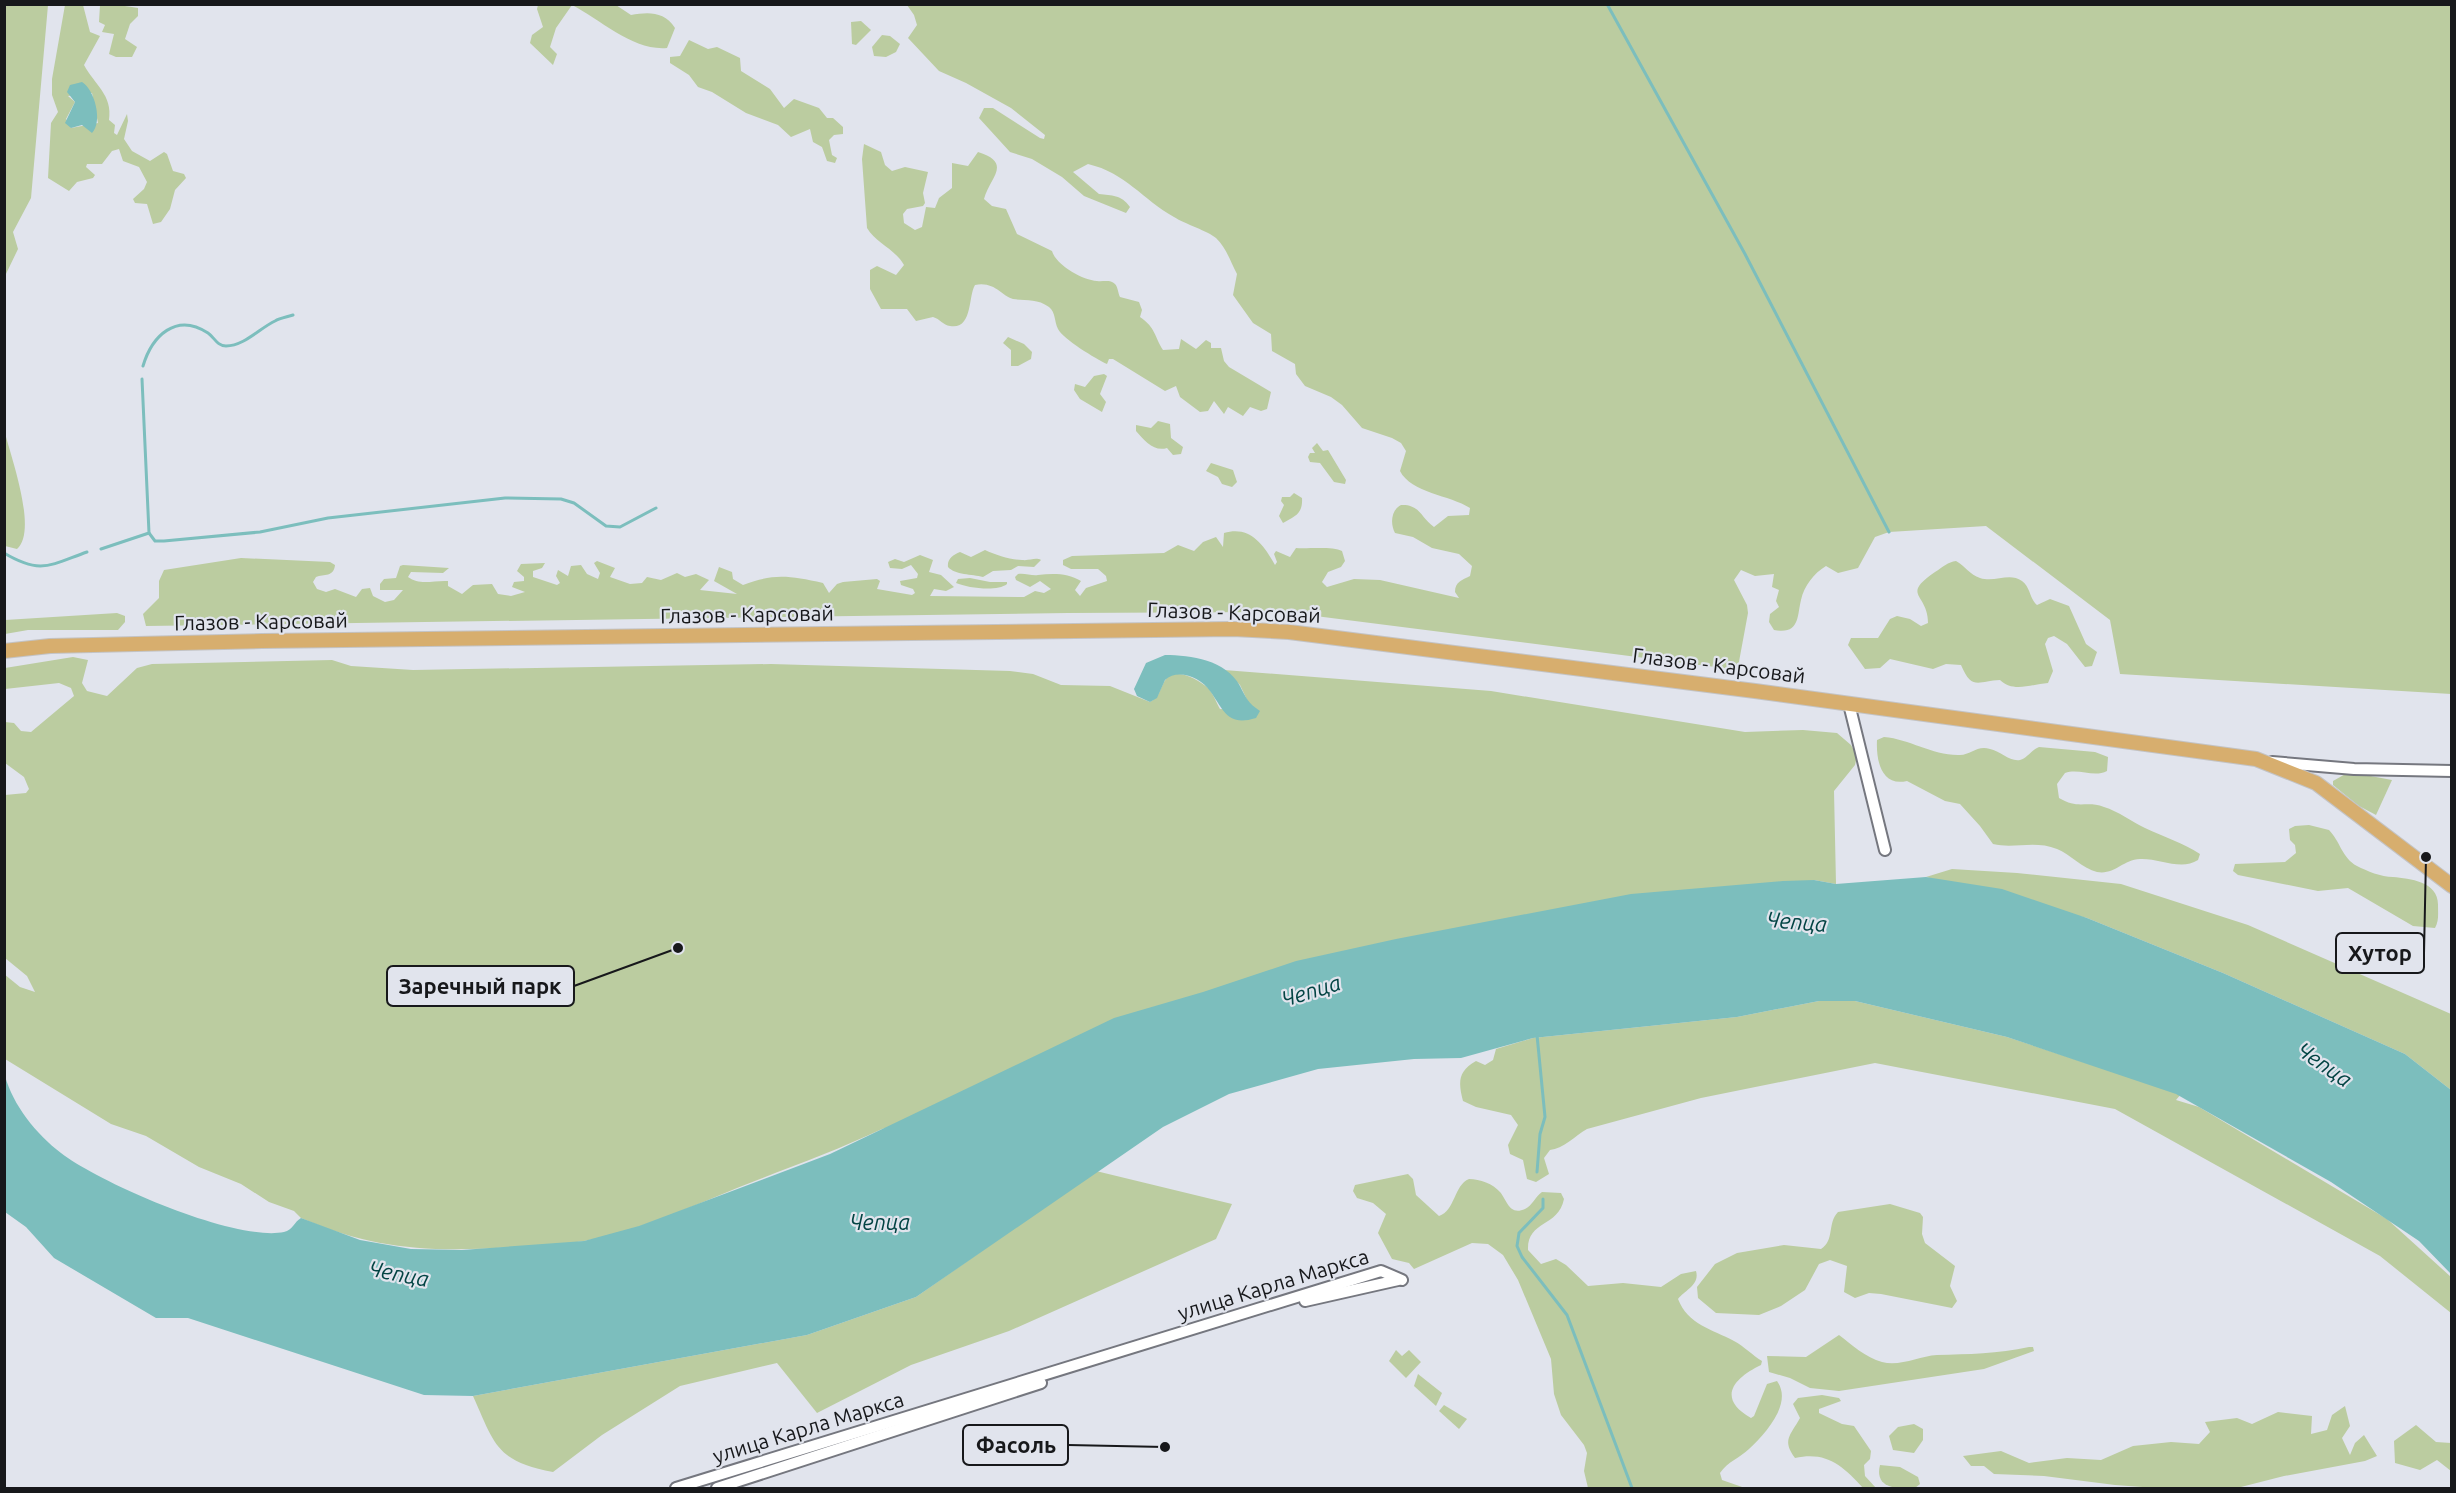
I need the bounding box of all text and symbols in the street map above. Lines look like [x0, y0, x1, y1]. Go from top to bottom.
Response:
street label: Глазов - Карсовай [1147, 597, 1321, 627]
street label: Глазов - Карсовай [660, 600, 834, 628]
street label: Глазов - Карсовай [174, 607, 348, 635]
street label: Глазов - Карсовай [1631, 643, 1807, 687]
water label: Чепца [1766, 906, 1828, 936]
callout: Хутор [2336, 933, 2424, 973]
text: Хутор [2348, 940, 2412, 965]
callout: Заречный парк [387, 966, 574, 1006]
water label: Чепца [1278, 969, 1344, 1011]
text: Заречный парк [398, 973, 562, 998]
water label: Чепца [2293, 1036, 2357, 1092]
water label: Чепца [850, 1209, 910, 1234]
street label: улица Карла Маркса [1175, 1244, 1371, 1324]
water label: Чепца [367, 1255, 431, 1291]
street label: улица Карла Маркса [710, 1387, 906, 1467]
callout: Фасоль [963, 1425, 1068, 1465]
text: Фасоль [976, 1432, 1056, 1457]

